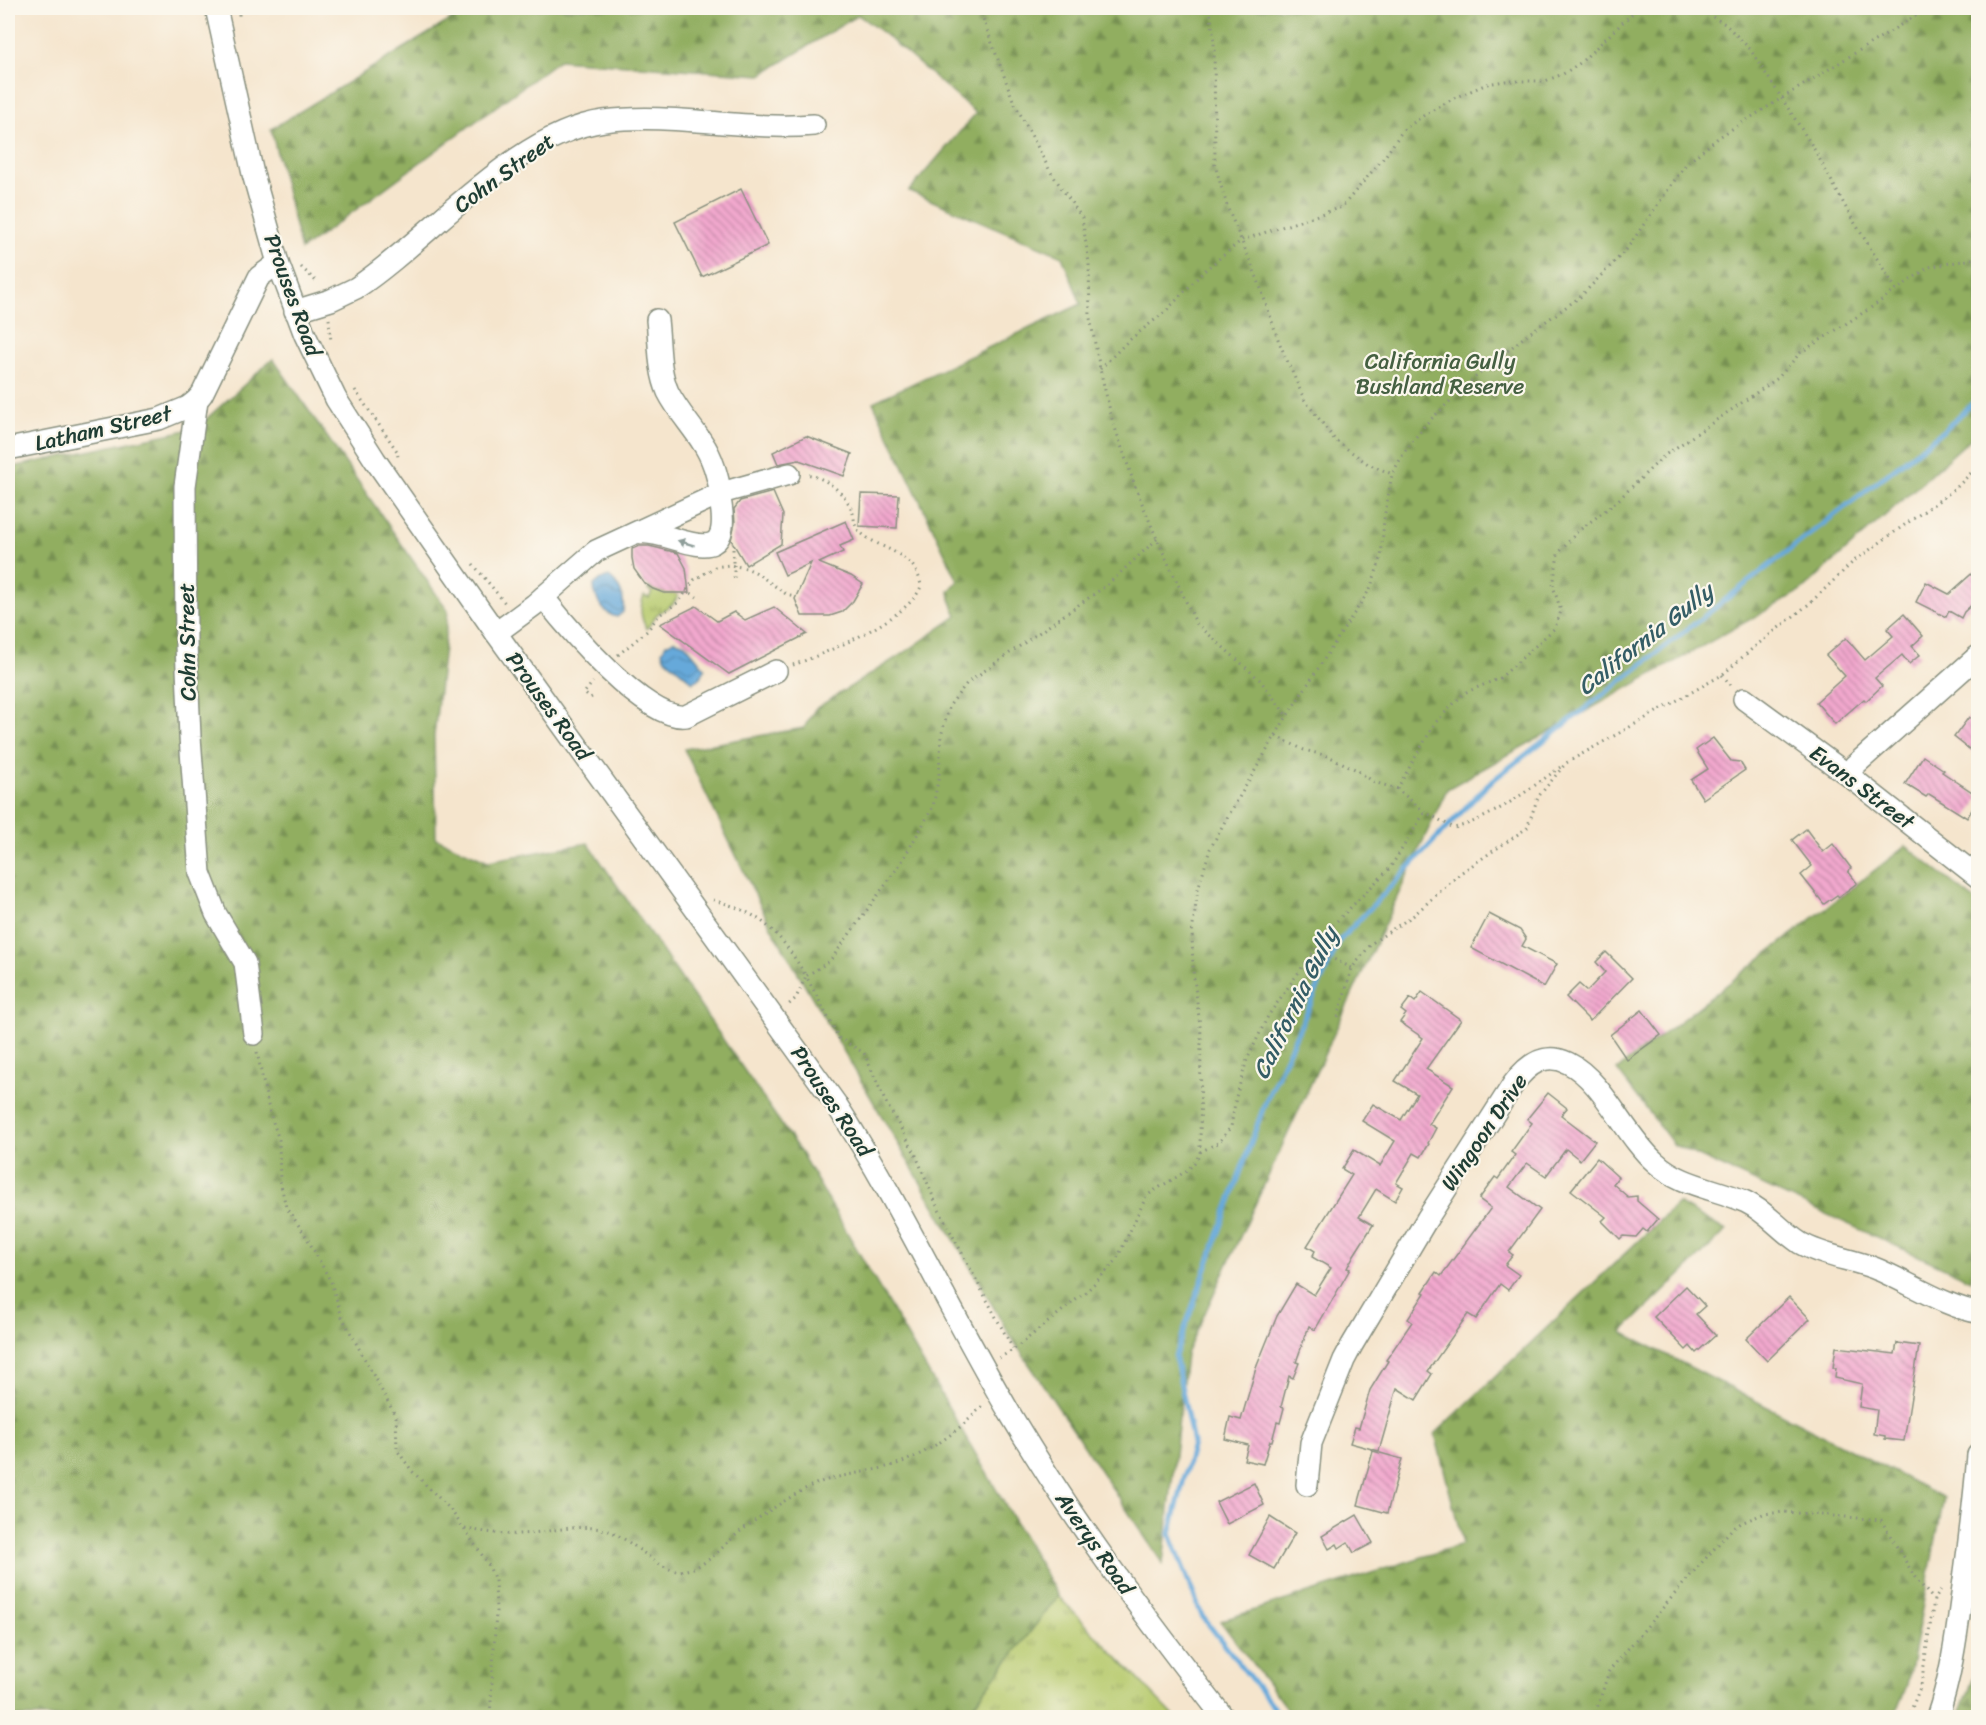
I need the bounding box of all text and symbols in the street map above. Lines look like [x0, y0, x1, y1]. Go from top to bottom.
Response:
street label: Cohn Street [445, 122, 563, 223]
street label: Prouses Road [253, 228, 334, 363]
park label: California Gully Bushland Reserve [1356, 342, 1524, 406]
street label: Latham Street [31, 393, 176, 463]
one-way arrow [677, 538, 695, 547]
water label: California Gully [1567, 570, 1725, 706]
street label: Cohn Street [166, 582, 208, 701]
street label: Prouses Road [496, 643, 603, 770]
street label: Evans Street [1801, 734, 1924, 841]
water label: California Gully [1240, 917, 1351, 1086]
street label: Prouses Road [780, 1037, 885, 1166]
street label: Wingoon Drive [1430, 1065, 1538, 1199]
street label: Averys Road [1044, 1482, 1146, 1604]

